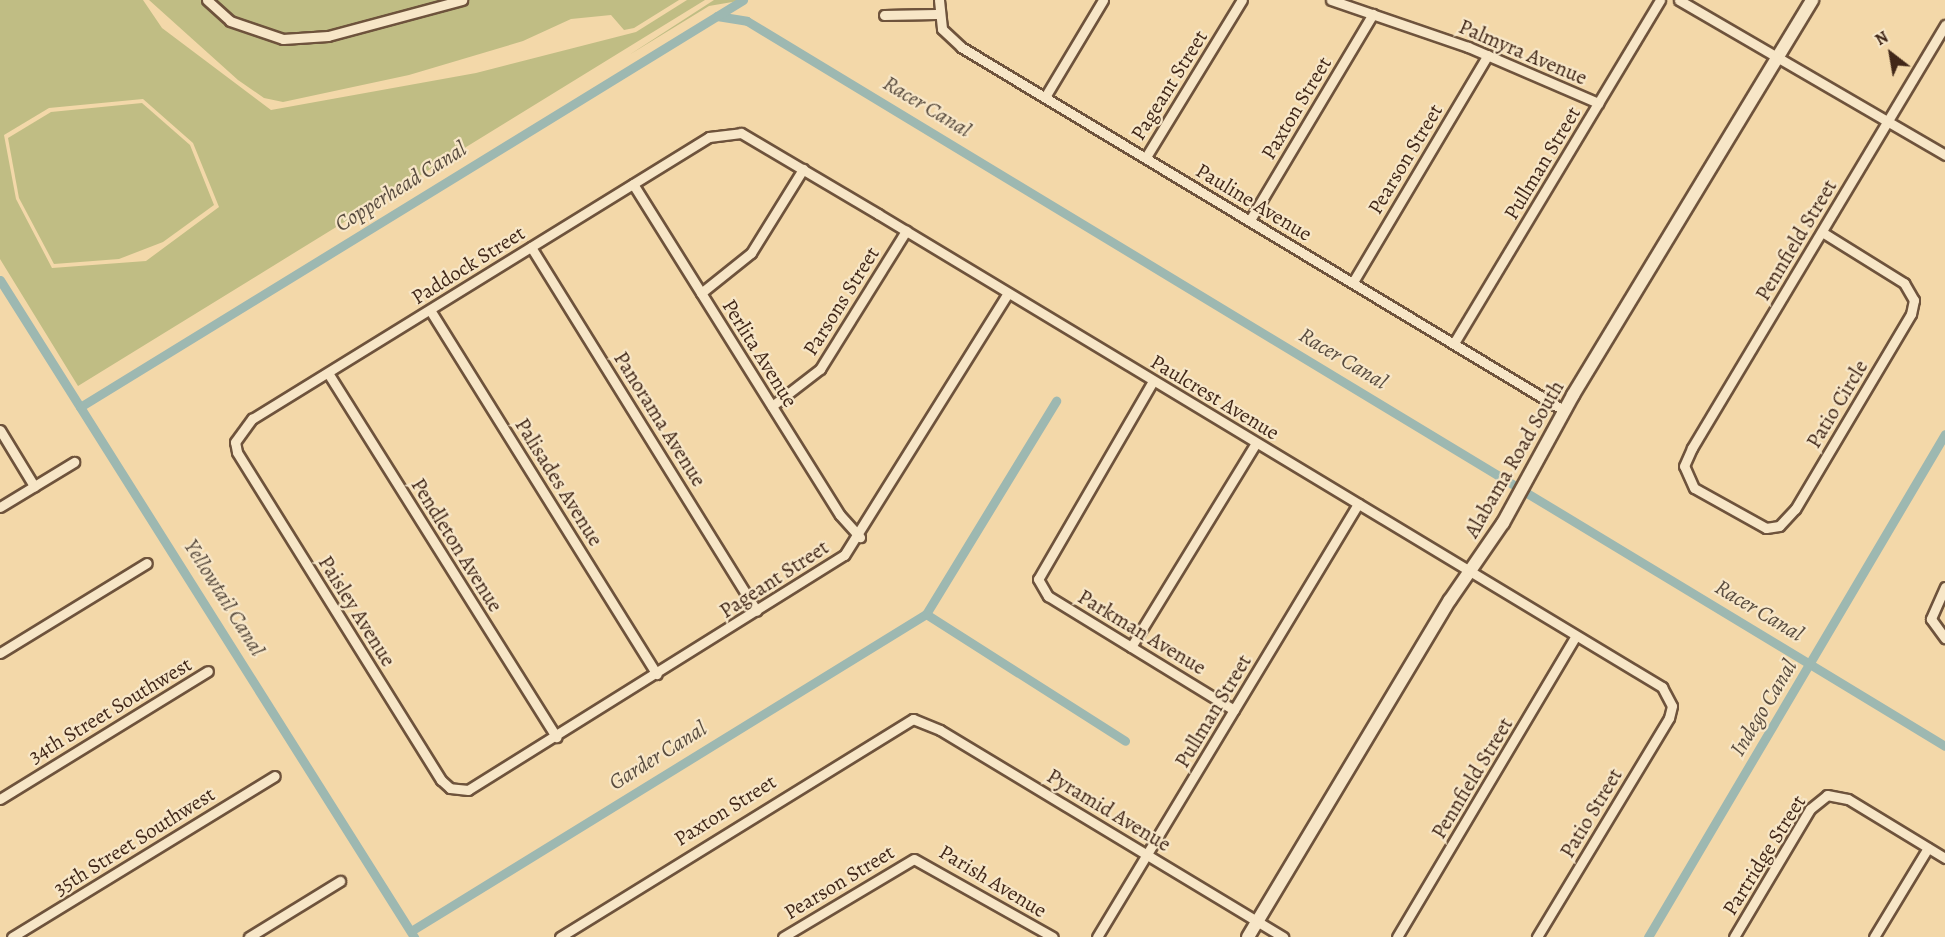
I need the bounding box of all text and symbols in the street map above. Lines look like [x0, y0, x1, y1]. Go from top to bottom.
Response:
street label: Palmyra Avenue [1455, 14, 1591, 90]
north arrow [1861, 24, 1921, 84]
street label: Pageant Street [1125, 25, 1213, 145]
text: N [1871, 26, 1892, 51]
street label: Paxton Street [1255, 52, 1337, 164]
water label: Racer Canal [878, 70, 976, 144]
street label: Pearson Street [1362, 99, 1448, 219]
street label: Pullman Street [1498, 102, 1586, 224]
water label: Copperhead Canal [330, 136, 472, 238]
street label: Pauline Avenue [1191, 157, 1317, 247]
street label: Pennfield Street [1750, 175, 1842, 305]
street label: Paddock Street [407, 220, 529, 310]
street label: Parsons Street [798, 242, 884, 360]
street label: Perlita Avenue [717, 294, 803, 412]
water label: Racer Canal [1294, 322, 1392, 396]
street label: Panorama Avenue [608, 347, 712, 491]
street label: Paulcrest Avenue [1146, 349, 1284, 445]
street label: Patio Circle [1801, 355, 1873, 453]
street label: Alabama Road South [1459, 376, 1569, 542]
street label: Palisades Avenue [510, 413, 608, 551]
street label: Pendleton Avenue [406, 473, 508, 617]
street label: Pageant Street [715, 534, 833, 624]
water label: Yellowtail Canal [178, 535, 270, 661]
street label: Paisley Avenue [313, 551, 401, 671]
water label: Racer Canal [1710, 574, 1808, 648]
street label: Parkman Avenue [1073, 584, 1211, 680]
street label: Pullman Street [1169, 650, 1257, 772]
street label: 34th Street Southwest [24, 651, 196, 769]
water label: Indego Canal [1725, 655, 1803, 761]
street label: Pennfield Street [1426, 713, 1518, 843]
water label: Garder Canal [604, 716, 712, 796]
street label: Pyramid Avenue [1042, 763, 1176, 857]
street label: Patio Street [1554, 764, 1628, 862]
street label: Paxton Street [669, 769, 781, 851]
street label: 35th Street Southwest [49, 781, 219, 901]
street label: Partridge Street [1717, 790, 1811, 920]
street label: Pearson Street [779, 839, 899, 925]
street label: Parish Avenue [935, 839, 1051, 923]

